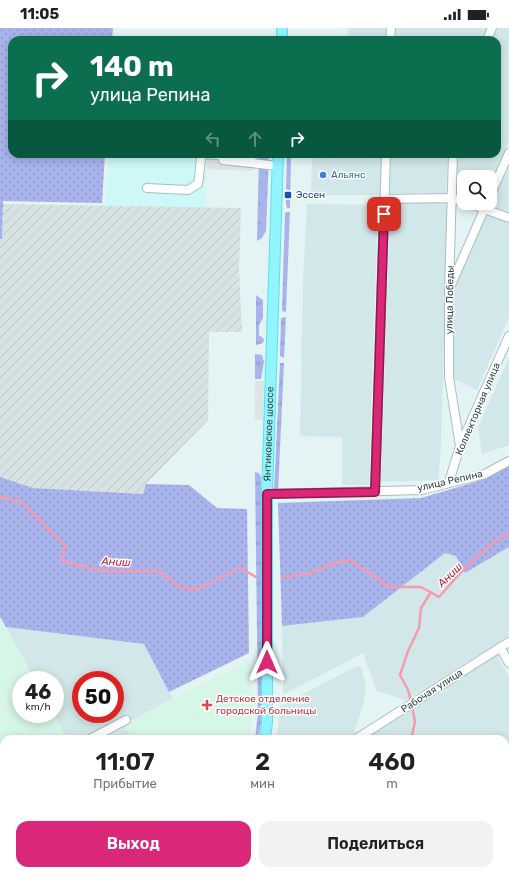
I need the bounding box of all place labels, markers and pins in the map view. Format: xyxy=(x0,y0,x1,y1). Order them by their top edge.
place label: Альянс xyxy=(331,169,366,181)
marker: Альянс xyxy=(318,170,328,180)
place label: Эссен xyxy=(296,189,325,201)
marker: Эссен xyxy=(283,190,293,200)
pin xyxy=(367,197,401,231)
place label: Детское отделение городской больницы xyxy=(216,693,316,717)
marker: Детское отделение городской больницы xyxy=(201,699,213,711)

